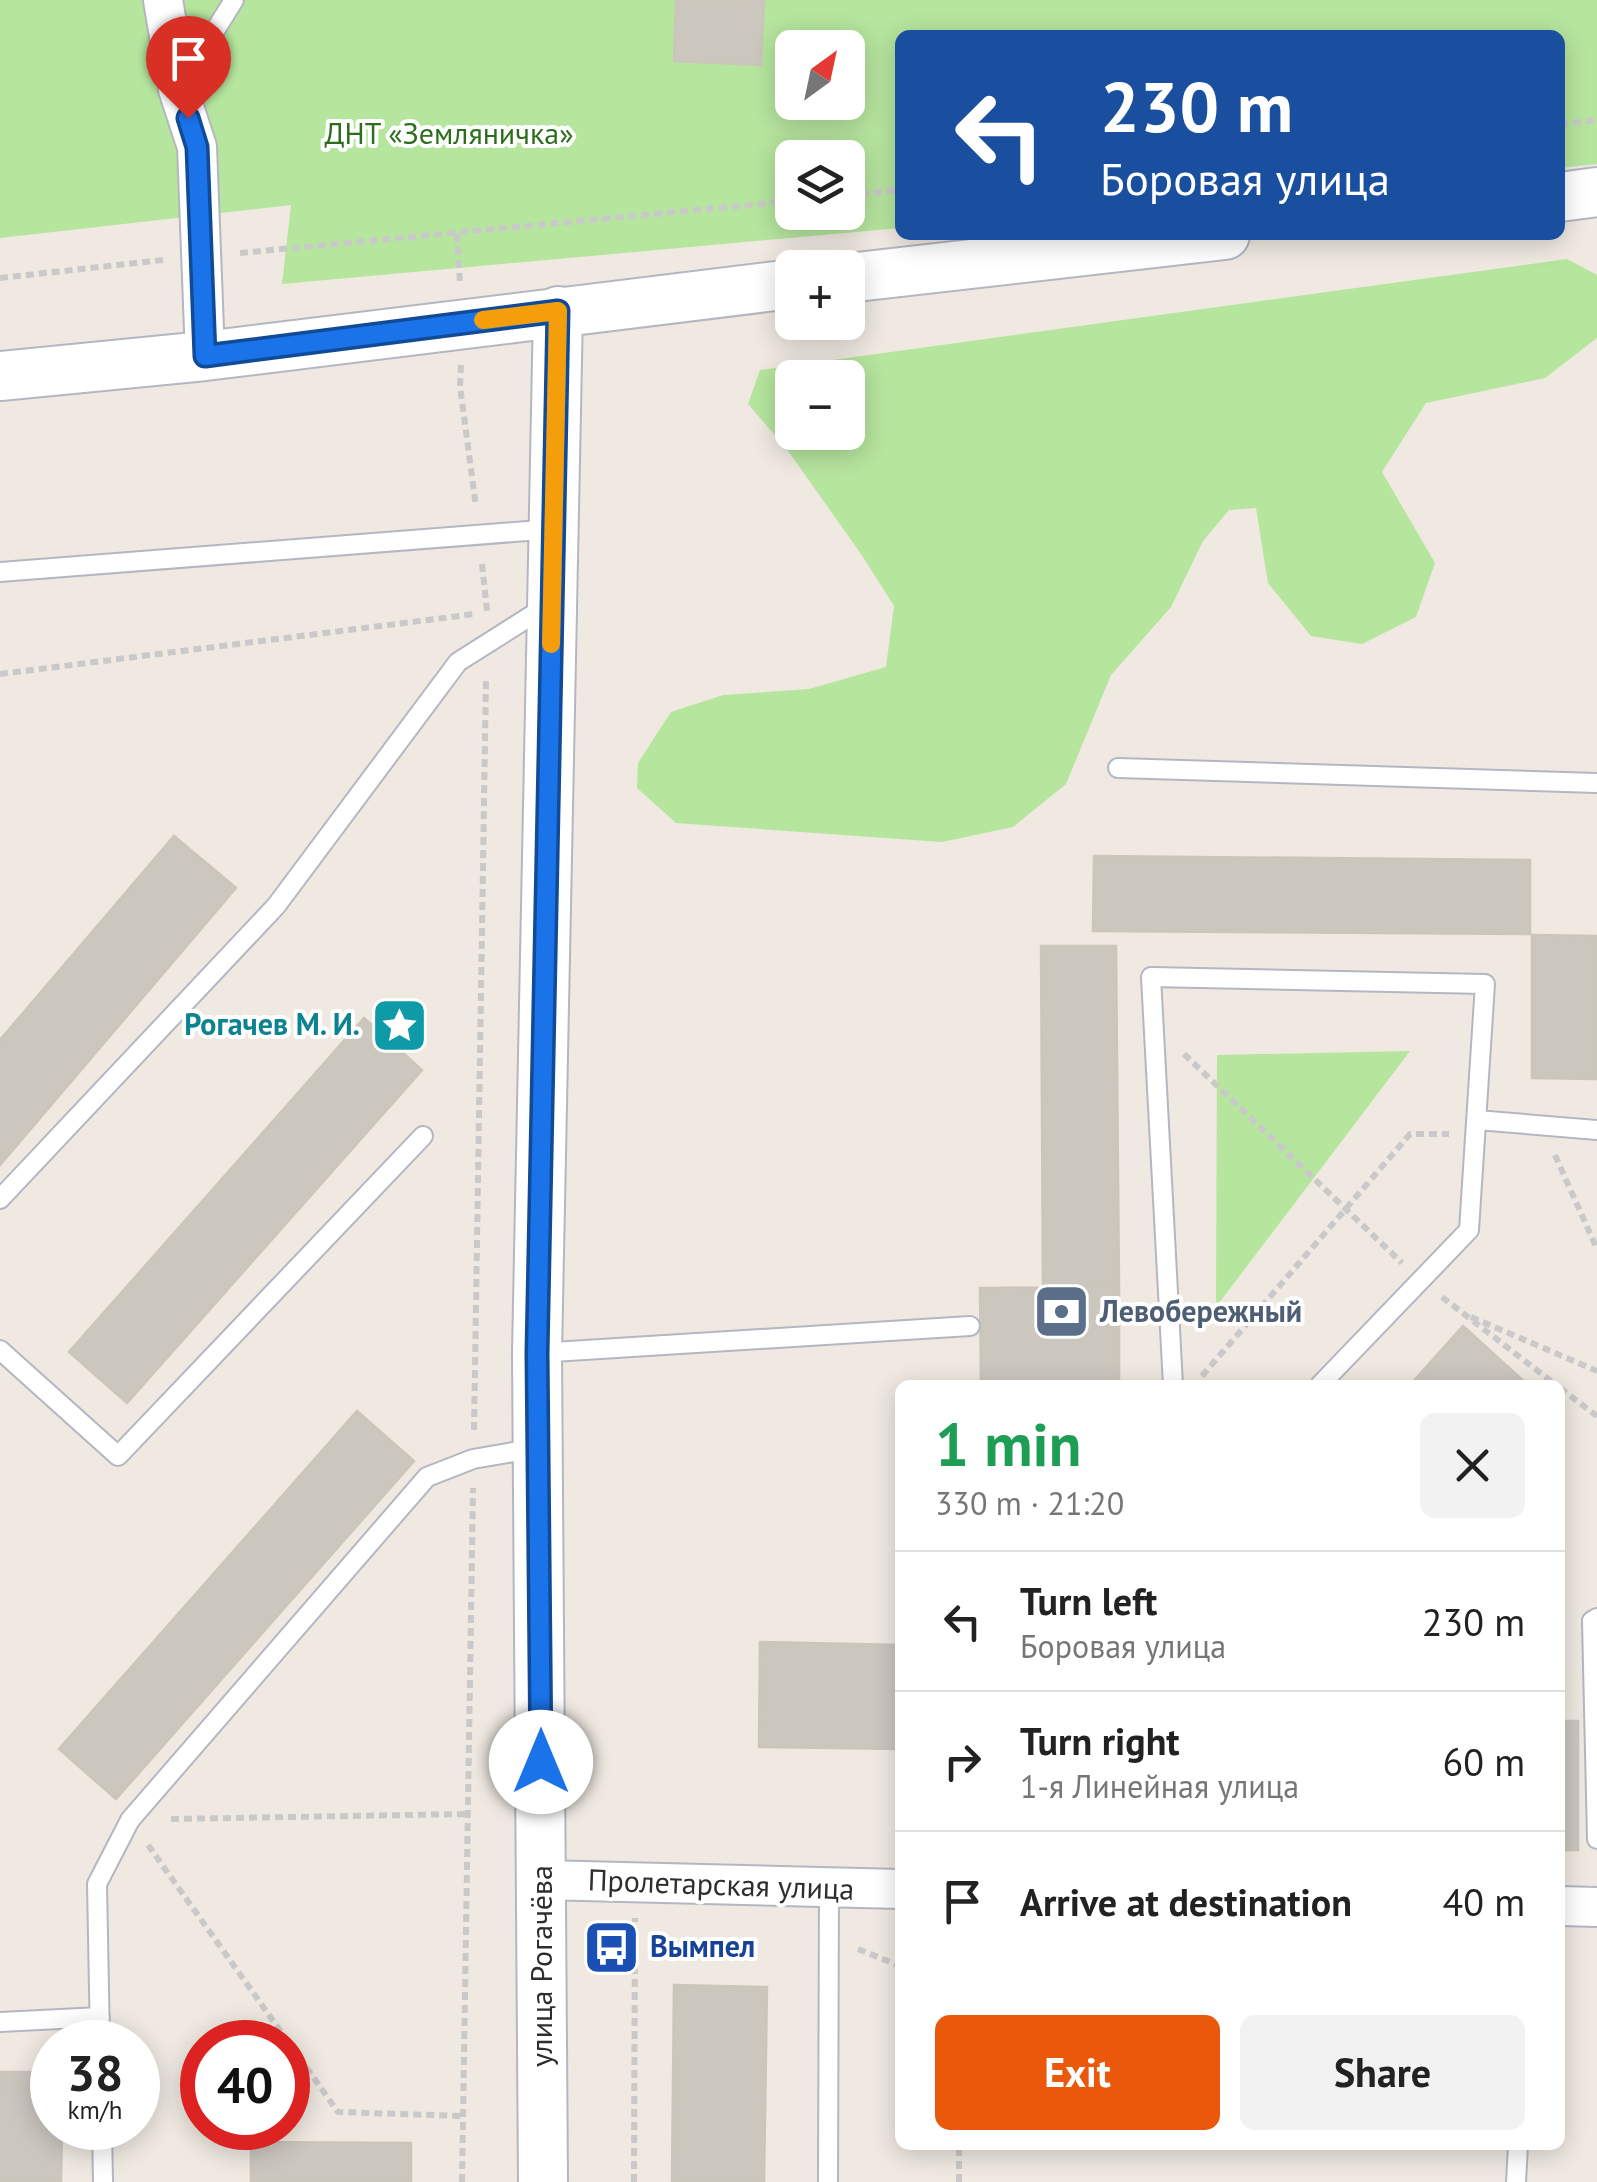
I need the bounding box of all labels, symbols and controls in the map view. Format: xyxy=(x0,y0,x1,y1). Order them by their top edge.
pin xyxy=(146,16,231,119)
north arrow xyxy=(775,30,865,120)
map controls xyxy=(775,30,865,450)
icon: arrive xyxy=(161,31,216,86)
text: 230 m xyxy=(1100,61,1293,151)
icon: left xyxy=(935,70,1065,200)
park label: ДНТ «Земляничка» xyxy=(324,113,574,152)
button: layers xyxy=(775,140,865,230)
text: Боровая улица xyxy=(1100,149,1390,207)
button: + xyxy=(775,250,865,340)
button: − xyxy=(775,360,865,450)
place icon: Рогачев М. И. xyxy=(369,995,429,1055)
place label: Рогачев М. И. xyxy=(184,1004,360,1043)
bank icon: Левобережный xyxy=(1031,1282,1091,1342)
place label: Левобережный xyxy=(1099,1291,1302,1330)
text: 1 min xyxy=(935,1405,1081,1483)
button: close xyxy=(1420,1413,1525,1518)
text: 330 m · 21:20 xyxy=(935,1482,1124,1524)
text: Turn left xyxy=(1020,1576,1157,1625)
icon: left xyxy=(935,1594,990,1649)
text: 230 m xyxy=(1422,1597,1525,1646)
text: Боровая улица xyxy=(1020,1625,1226,1667)
position arrow xyxy=(489,1710,593,1814)
text: Turn right xyxy=(1020,1716,1180,1765)
icon: right xyxy=(935,1734,990,1789)
text: 60 m xyxy=(1443,1737,1525,1786)
text: 1-я Линейная улица xyxy=(1020,1765,1299,1807)
street label: Пролетарская улица xyxy=(587,1859,855,1908)
street label: улица Рогачёва xyxy=(521,1865,560,2067)
icon: arrive xyxy=(935,1874,990,1929)
text: Arrive at destination xyxy=(1020,1877,1352,1926)
text: 40 m xyxy=(1443,1877,1525,1926)
bus stop icon: Вымпел xyxy=(581,1917,641,1977)
place label: Вымпел xyxy=(650,1926,755,1965)
button: Exit xyxy=(935,2015,1220,2130)
button: Share xyxy=(1240,2015,1525,2130)
speed limit sign: 40 xyxy=(180,2020,310,2150)
text: 38 xyxy=(67,2040,123,2105)
text: km/h xyxy=(68,2094,122,2126)

